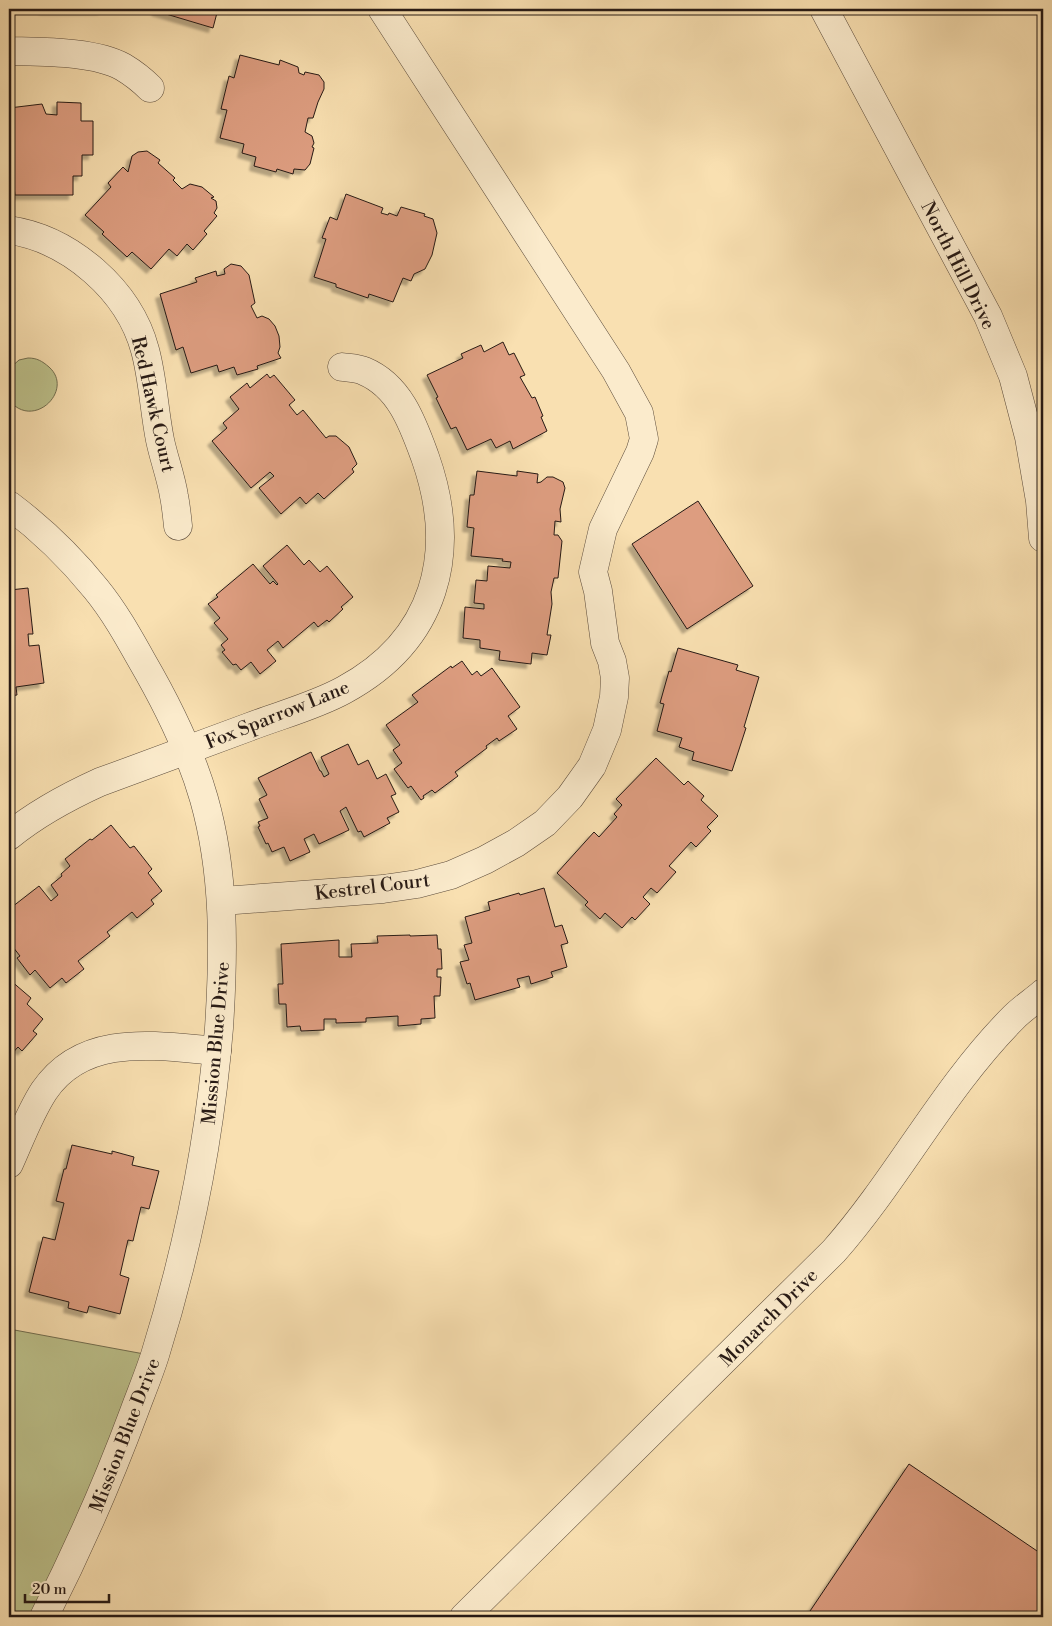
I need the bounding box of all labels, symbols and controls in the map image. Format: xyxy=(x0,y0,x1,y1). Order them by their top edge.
street label: North Hill Drive xyxy=(916,197,1001,334)
street label: Red Hawk Court xyxy=(126,334,180,475)
street label: Fox Sparrow Lane xyxy=(202,675,353,755)
street label: Kestrel Court xyxy=(313,868,431,906)
street label: Mission Blue Drive xyxy=(197,961,235,1126)
street label: Monarch Drive xyxy=(714,1263,823,1372)
street label: Mission Blue Drive xyxy=(84,1355,165,1516)
scale bar xyxy=(25,1571,109,1603)
text: 20 m xyxy=(32,1580,67,1599)

